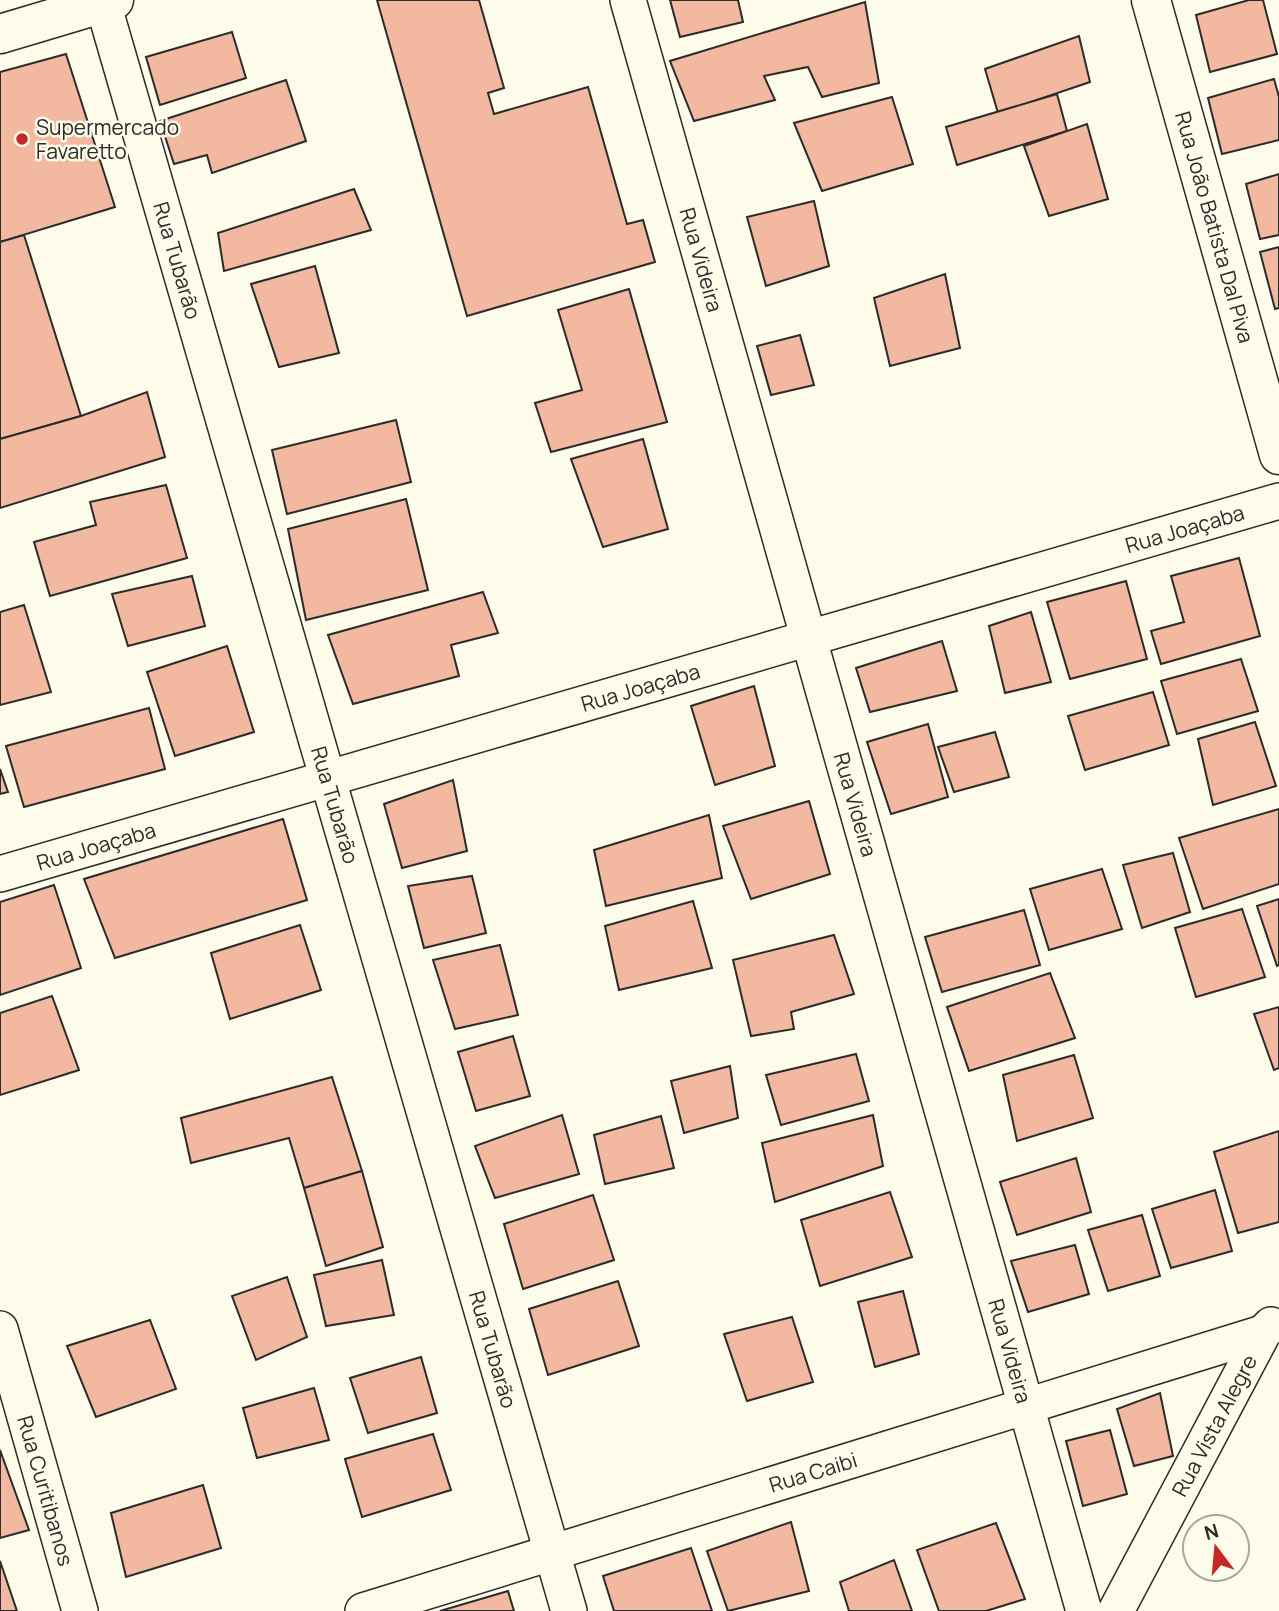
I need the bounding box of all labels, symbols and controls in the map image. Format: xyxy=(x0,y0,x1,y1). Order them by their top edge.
street label: Rua João Batista Dal Piva xyxy=(1169,108,1261,346)
place label: Supermercado Favaretto xyxy=(36,113,179,165)
marker: Supermercado Favaretto xyxy=(14,131,30,147)
street label: Rua Tubarão xyxy=(147,198,208,322)
street label: Rua Videira xyxy=(673,204,730,315)
street label: Rua Joaçaba xyxy=(1122,498,1248,559)
street label: Rua Joaçaba xyxy=(577,657,703,718)
street label: Rua Tubarão xyxy=(305,743,366,867)
street label: Rua Videira xyxy=(828,749,884,860)
street label: Rua Joaçaba xyxy=(33,815,159,877)
street label: Rua Tubarão xyxy=(463,1287,523,1411)
street label: Rua Videira xyxy=(982,1296,1038,1406)
street label: Rua Vista Alegre xyxy=(1165,1350,1263,1501)
street label: Rua Curitibanos xyxy=(11,1412,80,1569)
street label: Rua Caibi xyxy=(766,1445,860,1499)
north arrow xyxy=(1181,1513,1251,1583)
text: N xyxy=(1201,1517,1221,1546)

